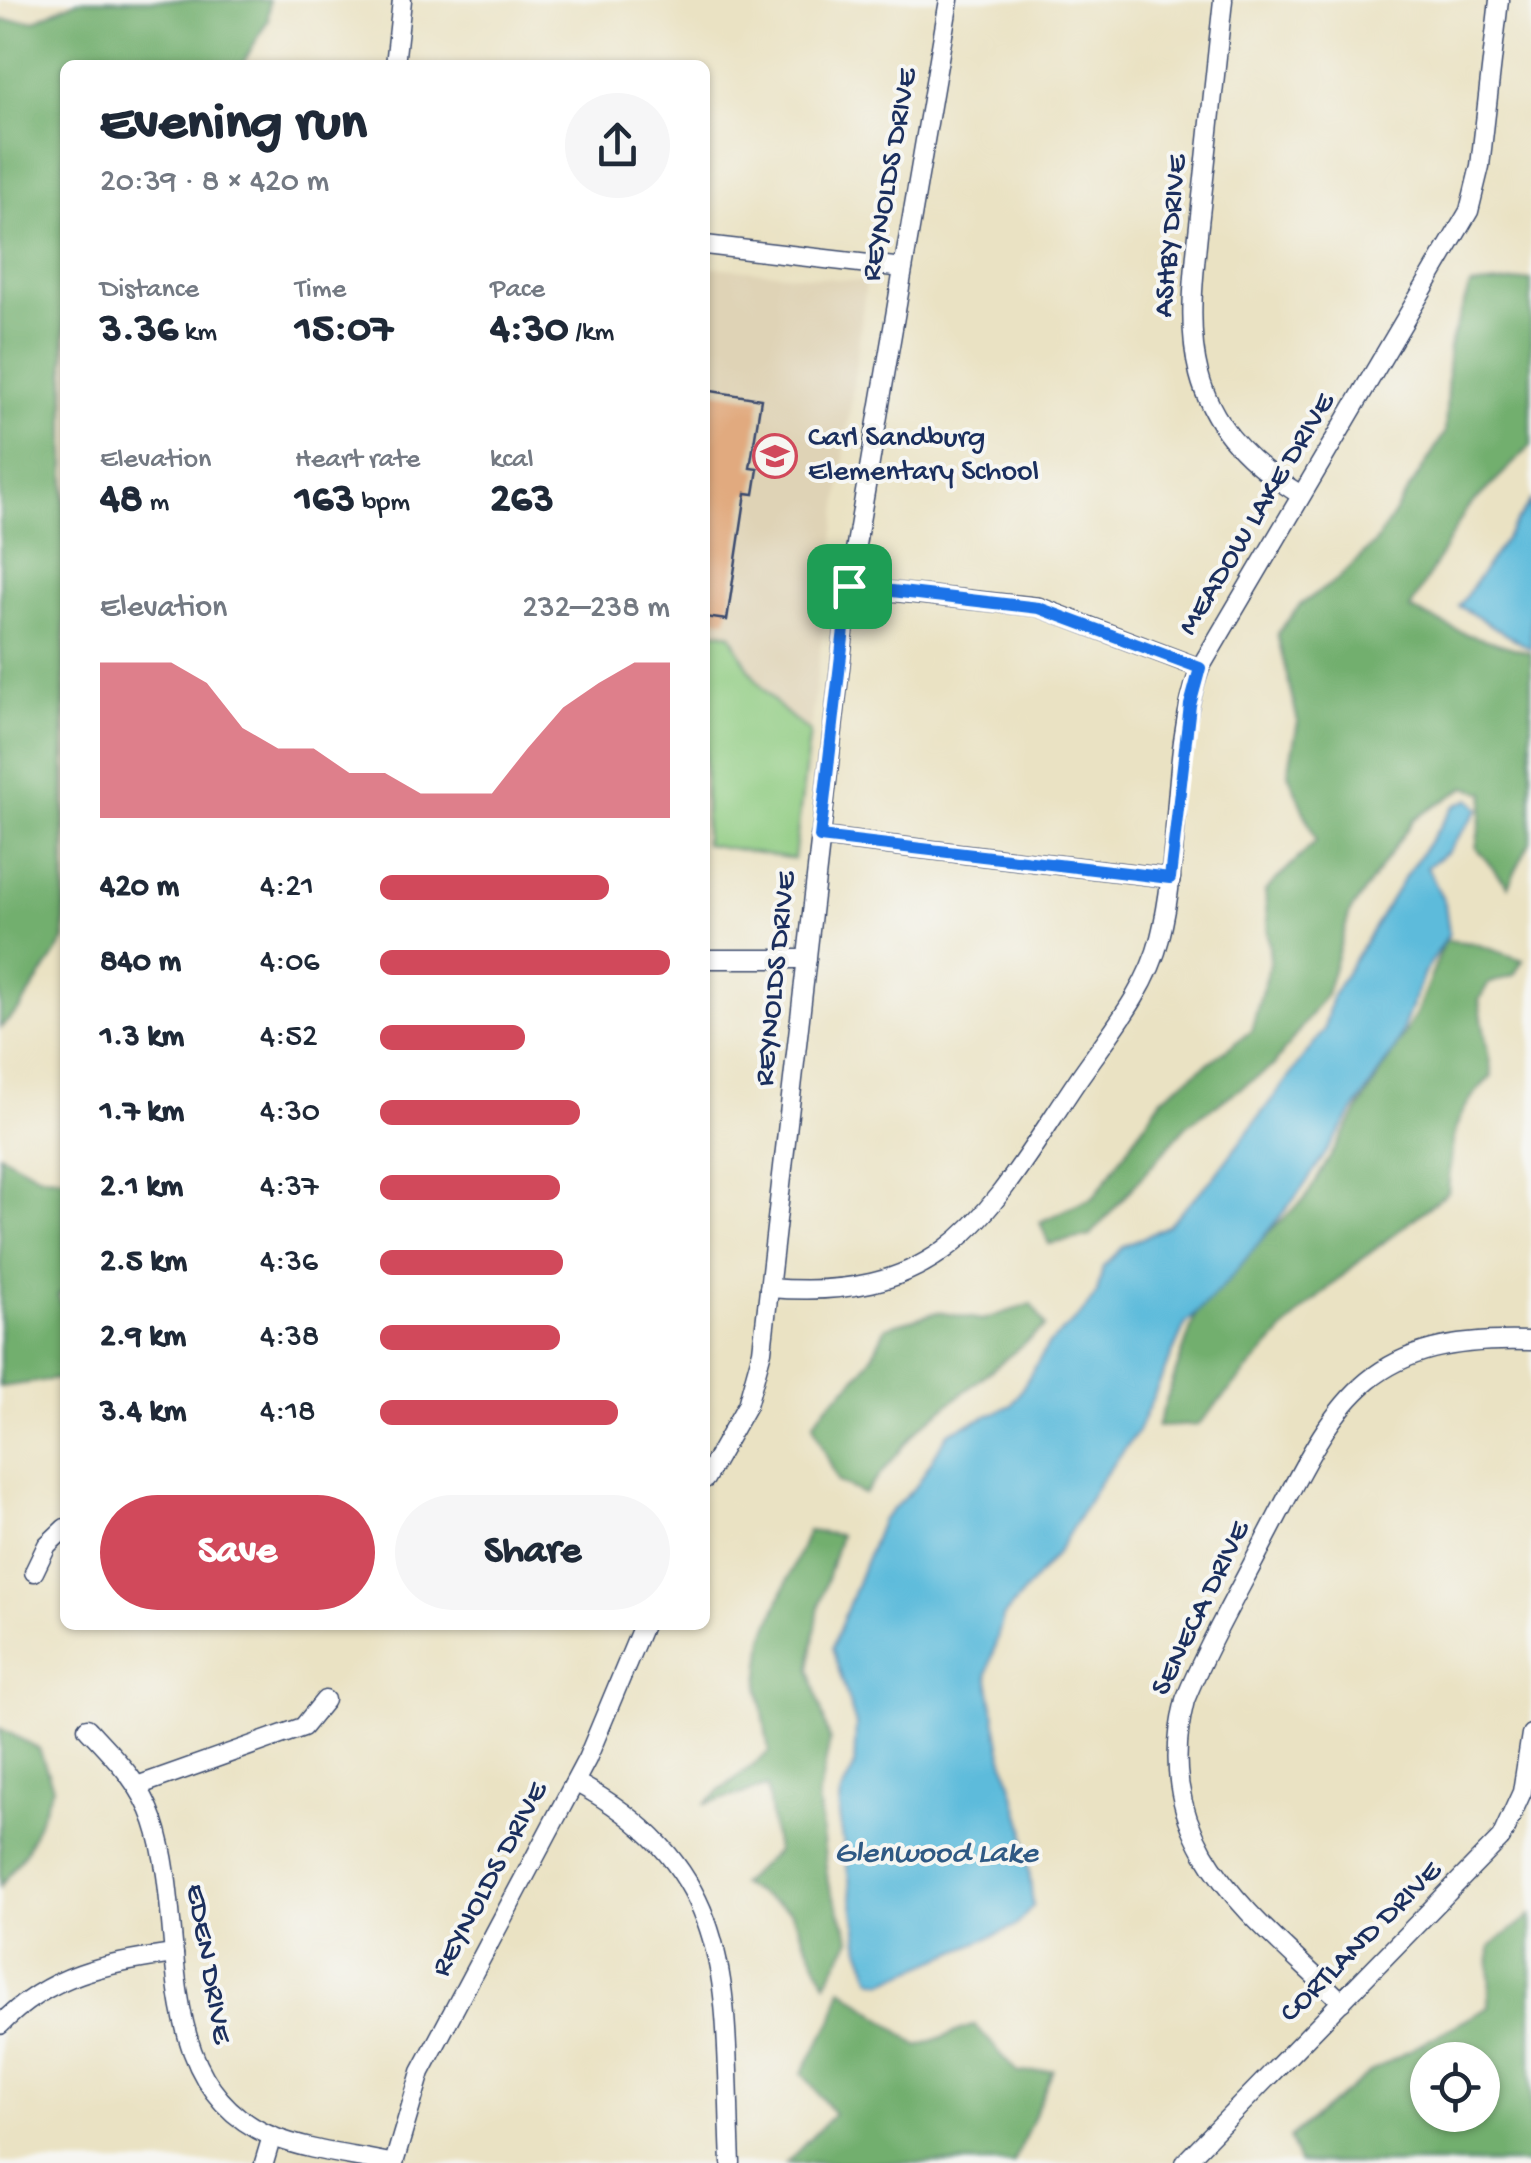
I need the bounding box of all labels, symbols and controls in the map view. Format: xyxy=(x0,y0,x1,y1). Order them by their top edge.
street label: REYNOLDS DRIVE xyxy=(855,65,927,284)
button: share xyxy=(565,93,670,198)
text: Evening run xyxy=(100,94,367,158)
street label: ASHBY DRIVE xyxy=(1147,152,1197,319)
text: 20:39 · 8 × 420 m xyxy=(100,164,329,202)
text: Distance xyxy=(100,274,199,307)
text: Time xyxy=(295,274,346,307)
text: Pace xyxy=(490,274,545,307)
text: 3.36 xyxy=(100,307,178,356)
text: 15:07 xyxy=(295,307,393,356)
text: 4:30 xyxy=(490,307,569,356)
text: km xyxy=(178,317,217,350)
text: /km xyxy=(569,317,614,350)
street label: MEADOW LAKE DRIVE xyxy=(1172,386,1345,642)
place label: Carl Sandburg Elementary School xyxy=(808,422,1039,491)
school or university icon: Carl Sandburg Elementary School xyxy=(752,433,798,479)
text: Elevation xyxy=(100,444,211,477)
text: Heart rate xyxy=(295,444,420,477)
text: kcal xyxy=(490,444,534,477)
text: 48 xyxy=(100,477,143,526)
text: 163 xyxy=(295,477,355,526)
text: 263 xyxy=(490,477,554,526)
text: m xyxy=(143,487,169,520)
text: bpm xyxy=(355,487,410,520)
pin xyxy=(807,544,892,629)
icon: arrive xyxy=(822,559,877,614)
text: Elevation xyxy=(100,590,227,628)
text: 232–238 m xyxy=(522,590,670,628)
text: 420 m xyxy=(100,869,179,907)
text: 4:21 xyxy=(260,869,314,907)
street label: REYNOLDS DRIVE xyxy=(748,869,806,1088)
text: 840 m xyxy=(100,944,181,982)
text: 4:06 xyxy=(260,944,320,982)
text: 1.3 km xyxy=(100,1019,184,1057)
text: 4:52 xyxy=(260,1019,318,1057)
text: 1.7 km xyxy=(100,1094,184,1132)
text: 4:30 xyxy=(260,1094,320,1132)
text: 2.1 km xyxy=(100,1169,183,1207)
text: 4:37 xyxy=(260,1169,318,1207)
text: 2.5 km xyxy=(100,1244,187,1282)
text: 4:36 xyxy=(260,1244,318,1282)
text: 2.9 km xyxy=(100,1319,186,1357)
text: 4:38 xyxy=(260,1319,319,1357)
text: 3.4 km xyxy=(100,1394,186,1432)
text: 4:18 xyxy=(260,1394,316,1432)
button: Save xyxy=(100,1495,375,1610)
button: Share xyxy=(395,1495,670,1610)
street label: SENECA DRIVE xyxy=(1145,1515,1260,1702)
street label: REYNOLDS DRIVE xyxy=(425,1776,558,1983)
water label: Glenwood Lake xyxy=(834,1836,1039,1874)
street label: CORTLAND DRIVE xyxy=(1274,1854,1451,2031)
street label: EDEN DRIVE xyxy=(176,1881,238,2048)
map controls xyxy=(1410,2042,1500,2132)
button: locate xyxy=(1410,2042,1500,2132)

